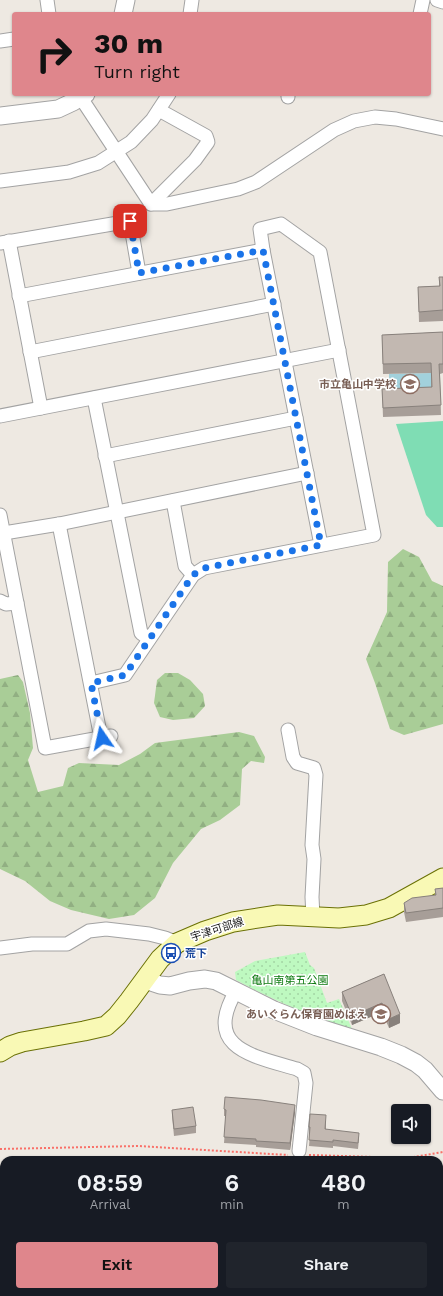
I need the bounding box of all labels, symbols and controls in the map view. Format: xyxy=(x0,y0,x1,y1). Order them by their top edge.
text: 30 m xyxy=(94,27,163,60)
icon: right xyxy=(28,28,80,80)
text: Turn right xyxy=(94,61,180,82)
pin xyxy=(113,204,147,238)
icon: arrive xyxy=(119,210,141,232)
school or university icon: 市立亀山中学校 xyxy=(399,373,421,395)
place label: 市立亀山中学校 xyxy=(319,378,396,391)
position arrow xyxy=(81,717,123,759)
street label: 宇津可部線 xyxy=(189,915,245,944)
bus stop icon: 荒下 xyxy=(160,942,182,964)
place label: 荒下 xyxy=(185,947,207,960)
park label: 亀山南第五公園 xyxy=(252,974,329,987)
school or university icon: あいぐらん保育園めばえ xyxy=(370,1003,392,1025)
place label: あいぐらん保育園めばえ xyxy=(246,1008,367,1021)
map controls xyxy=(391,1104,431,1144)
button: sound xyxy=(391,1104,431,1144)
text: 08:59 xyxy=(77,1169,143,1197)
text: 6 xyxy=(225,1169,239,1197)
text: 480 xyxy=(321,1169,366,1197)
text: Arrival xyxy=(90,1197,130,1212)
text: min xyxy=(220,1197,244,1212)
text: m xyxy=(337,1197,350,1212)
button: Exit xyxy=(16,1242,218,1288)
button: Share xyxy=(226,1242,427,1288)

